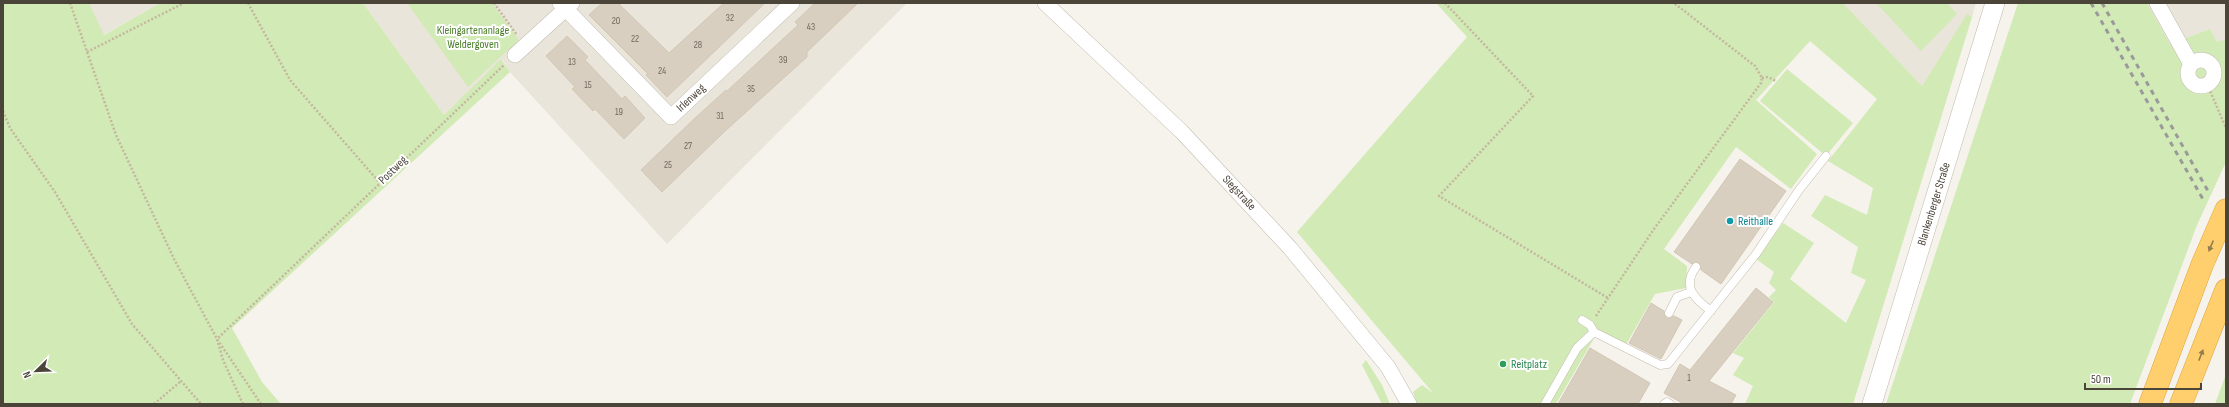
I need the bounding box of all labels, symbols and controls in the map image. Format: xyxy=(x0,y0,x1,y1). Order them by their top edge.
house number: 32 xyxy=(726,12,734,24)
house number: 20 xyxy=(612,15,620,27)
house number: 43 xyxy=(807,21,815,33)
park label: Kleingartenanlage Weldergoven xyxy=(437,23,509,52)
house number: 22 xyxy=(631,33,639,45)
house number: 28 xyxy=(694,39,702,51)
house number: 39 xyxy=(779,54,787,66)
house number: 13 xyxy=(568,56,576,68)
house number: 24 xyxy=(658,65,666,77)
house number: 15 xyxy=(584,79,592,91)
street label: Irlenweg xyxy=(673,81,709,115)
house number: 35 xyxy=(747,83,755,95)
house number: 19 xyxy=(615,106,623,118)
house number: 31 xyxy=(716,110,724,122)
house number: 27 xyxy=(684,140,692,152)
street label: Postweg xyxy=(375,153,411,187)
house number: 25 xyxy=(664,159,672,171)
street label: Blankenberger Straße xyxy=(1914,160,1954,247)
street label: Siegstraße xyxy=(1219,172,1259,214)
place label: Reithalle xyxy=(1738,214,1773,229)
marker: Reithalle xyxy=(1725,216,1735,226)
one-way arrow xyxy=(2207,240,2213,252)
one-way arrow xyxy=(2198,348,2204,360)
north arrow xyxy=(16,351,56,391)
place label: Reitplatz xyxy=(1511,357,1548,372)
marker: Reitplatz xyxy=(1498,359,1508,369)
scale bar xyxy=(2085,365,2201,391)
text: N xyxy=(20,369,34,380)
house number: 1 xyxy=(1687,372,1691,384)
text: 50 m xyxy=(2091,372,2111,387)

